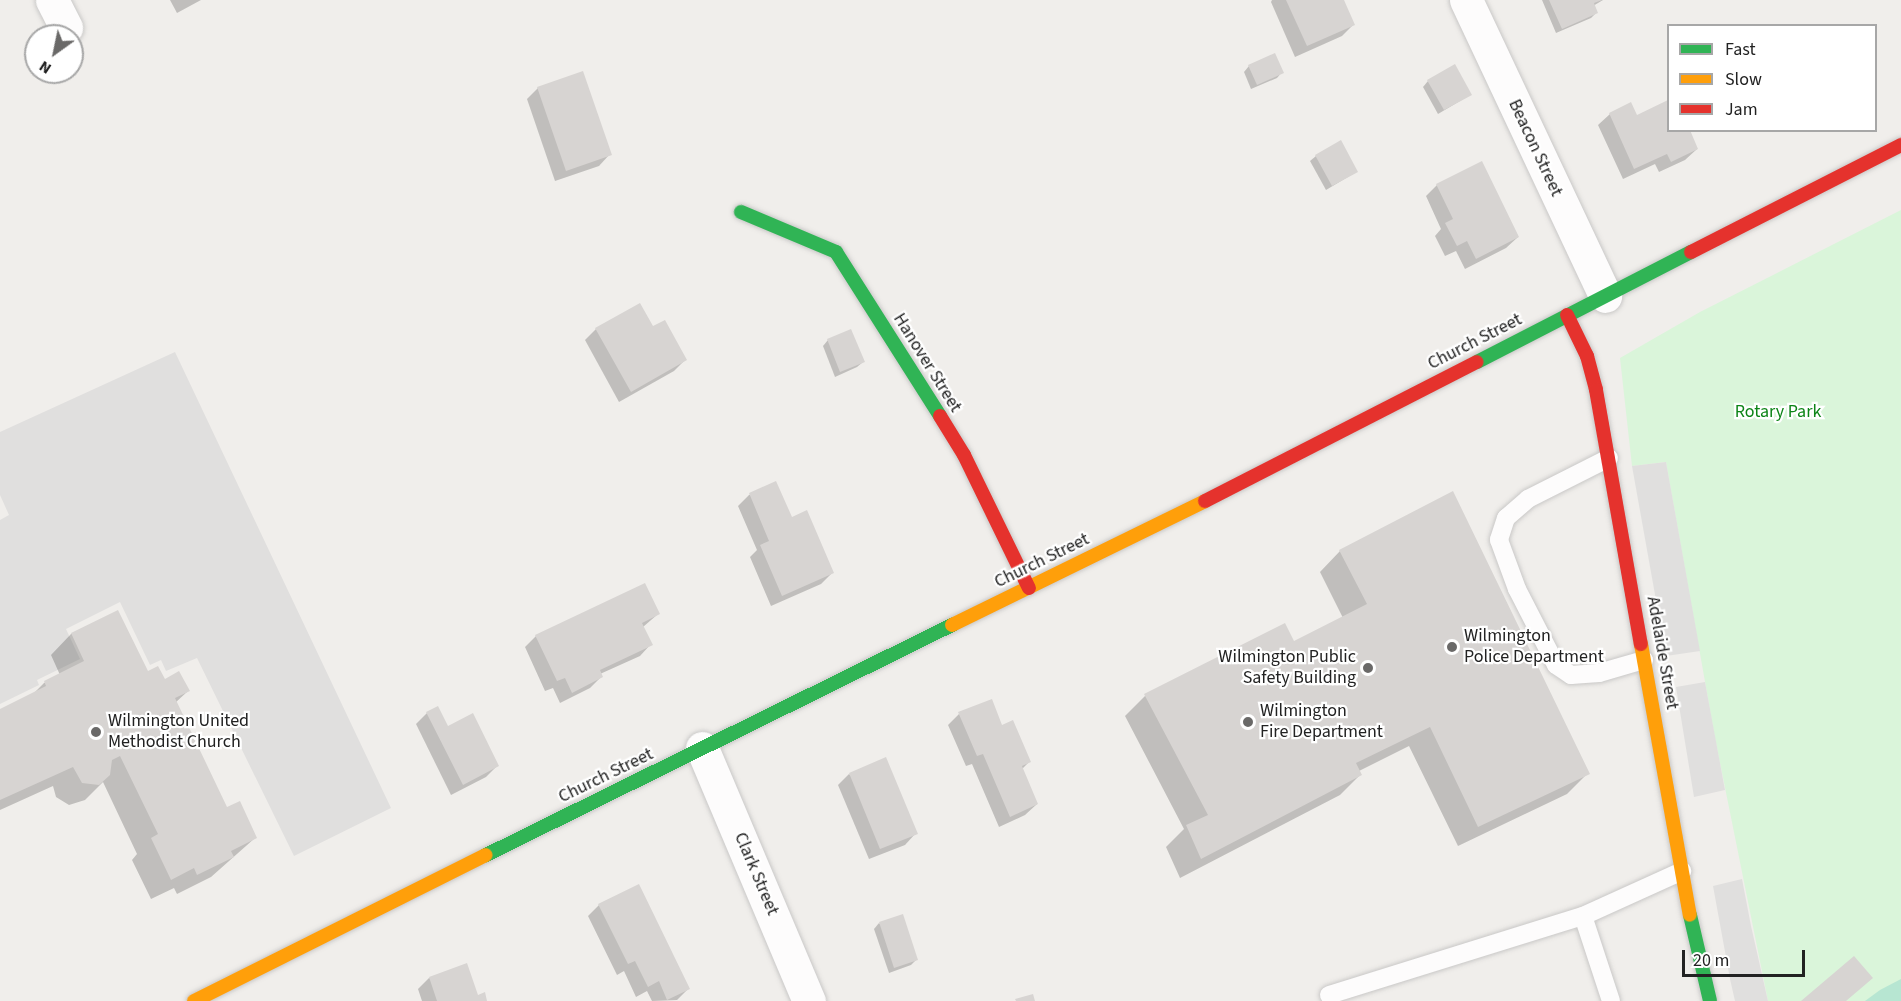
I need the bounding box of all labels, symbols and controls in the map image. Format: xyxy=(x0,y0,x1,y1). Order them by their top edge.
north arrow xyxy=(24,24,84,84)
legend xyxy=(1667,24,1877,132)
text: Fast xyxy=(1725,37,1756,62)
text: N xyxy=(35,55,56,80)
text: Slow xyxy=(1725,67,1762,92)
street label: Beacon Street xyxy=(1503,96,1567,200)
text: Jam xyxy=(1725,97,1758,122)
street label: Church Street xyxy=(1424,309,1526,375)
street label: Hanover Street xyxy=(888,310,966,416)
park label: Rotary Park xyxy=(1735,401,1821,423)
street label: Church Street xyxy=(991,529,1093,593)
street label: Adelaide Street xyxy=(1641,595,1683,711)
place label: Wilmington Police Department xyxy=(1464,626,1604,668)
marker: Wilmington Police Department xyxy=(1445,640,1459,654)
place label: Wilmington Public Safety Building xyxy=(1218,647,1356,690)
marker: Wilmington Public Safety Building xyxy=(1361,661,1375,675)
place label: Wilmington Fire Department xyxy=(1260,701,1383,744)
place label: Wilmington United Methodist Church xyxy=(108,711,249,754)
marker: Wilmington Fire Department xyxy=(1241,715,1255,729)
marker: Wilmington United Methodist Church xyxy=(89,725,103,739)
street label: Church Street xyxy=(555,744,657,808)
street label: Clark Street xyxy=(729,829,783,919)
scale bar xyxy=(1685,938,1808,976)
text: 20 m xyxy=(1693,948,1729,973)

